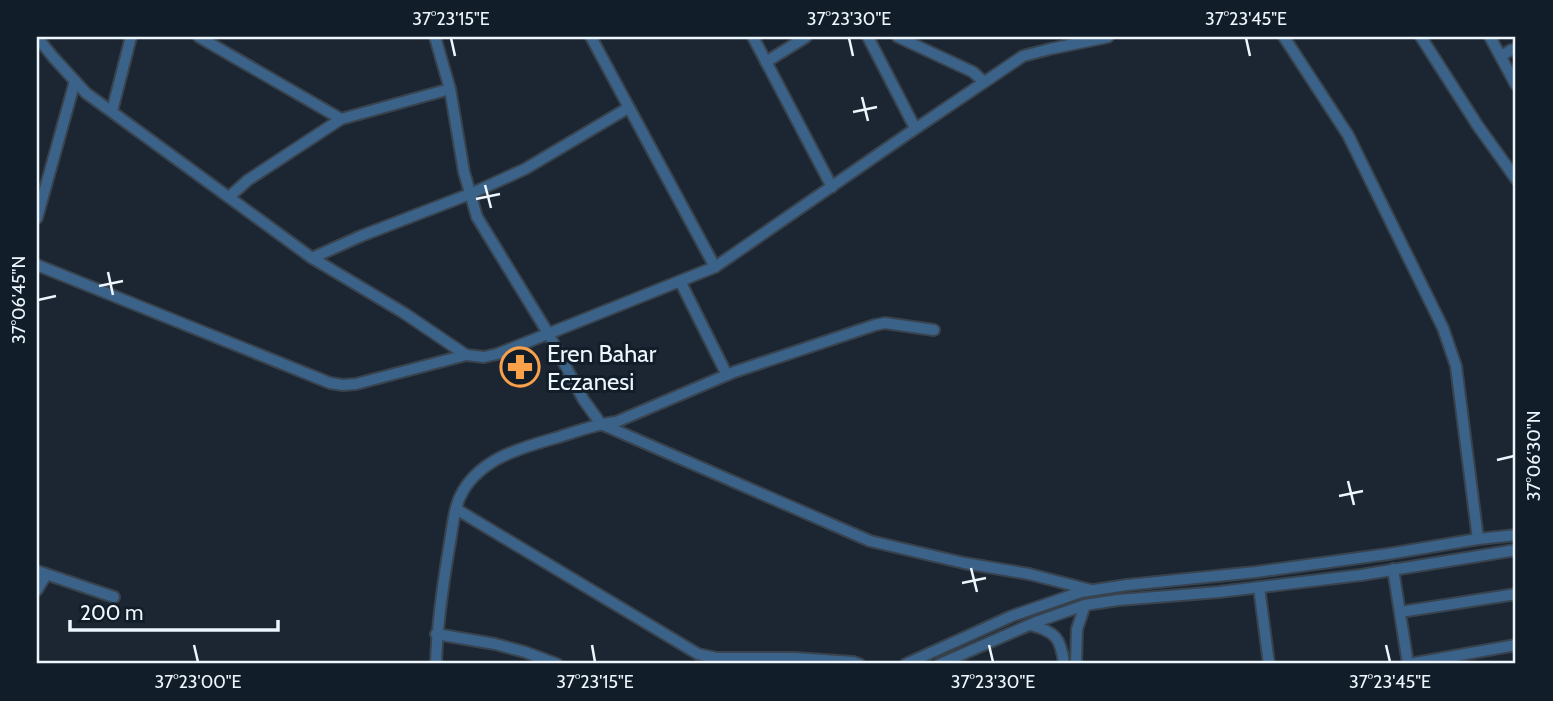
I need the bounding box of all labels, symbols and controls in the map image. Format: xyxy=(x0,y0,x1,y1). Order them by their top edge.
text: 37°23'15"E xyxy=(412,8,490,30)
text: 37°23'30"E xyxy=(807,8,891,30)
text: 37°23'45"E xyxy=(1205,8,1287,30)
text: 37°06'45"N xyxy=(8,256,30,344)
place label: Eren Bahar Eczanesi xyxy=(547,339,657,396)
pharmacy icon: Eren Bahar Eczanesi xyxy=(499,346,541,388)
text: 37°06'30"N xyxy=(1523,411,1545,501)
scale bar xyxy=(70,589,278,633)
text: 200 m xyxy=(80,600,143,625)
text: 37°23'00"E xyxy=(154,671,242,693)
text: 37°23'15"E xyxy=(556,671,634,693)
text: 37°23'30"E xyxy=(951,671,1035,693)
text: 37°23'45"E xyxy=(1349,671,1431,693)

